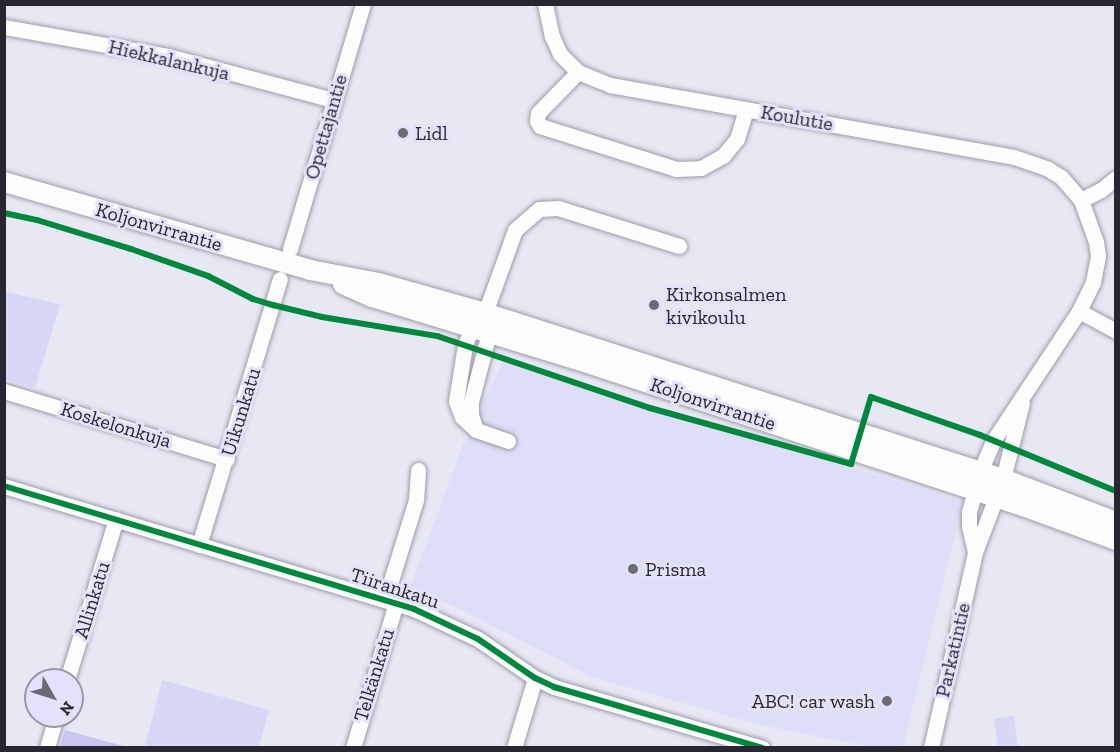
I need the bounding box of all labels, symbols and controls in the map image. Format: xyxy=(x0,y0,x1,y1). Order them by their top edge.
street label: Hiekkalankuja xyxy=(106,34,232,86)
street label: Opettajantie xyxy=(300,72,352,182)
street label: Koulutie xyxy=(759,100,835,136)
place label: Lidl xyxy=(415,121,448,145)
marker: Lidl xyxy=(396,126,410,140)
street label: Koljonvirrantie xyxy=(93,197,225,257)
place label: Kirkonsalmen kivikoulu xyxy=(666,282,786,329)
marker: Kirkonsalmen kivikoulu xyxy=(647,298,661,312)
street label: Uikunkatu xyxy=(216,365,266,459)
street label: Koljonvirrantie xyxy=(647,372,779,436)
street label: Koskelonkuja xyxy=(58,397,174,453)
place label: Prisma xyxy=(645,557,706,581)
street label: Allinkatu xyxy=(69,559,115,641)
street label: Tiirankatu xyxy=(348,562,442,614)
marker: Prisma xyxy=(626,562,640,576)
street label: Parkatintie xyxy=(930,600,976,700)
street label: Telkänkatu xyxy=(348,626,400,724)
north arrow xyxy=(24,668,84,728)
place label: ABC! car wash xyxy=(751,689,875,713)
marker: ABC! car wash xyxy=(880,694,894,708)
text: N xyxy=(56,698,78,719)

